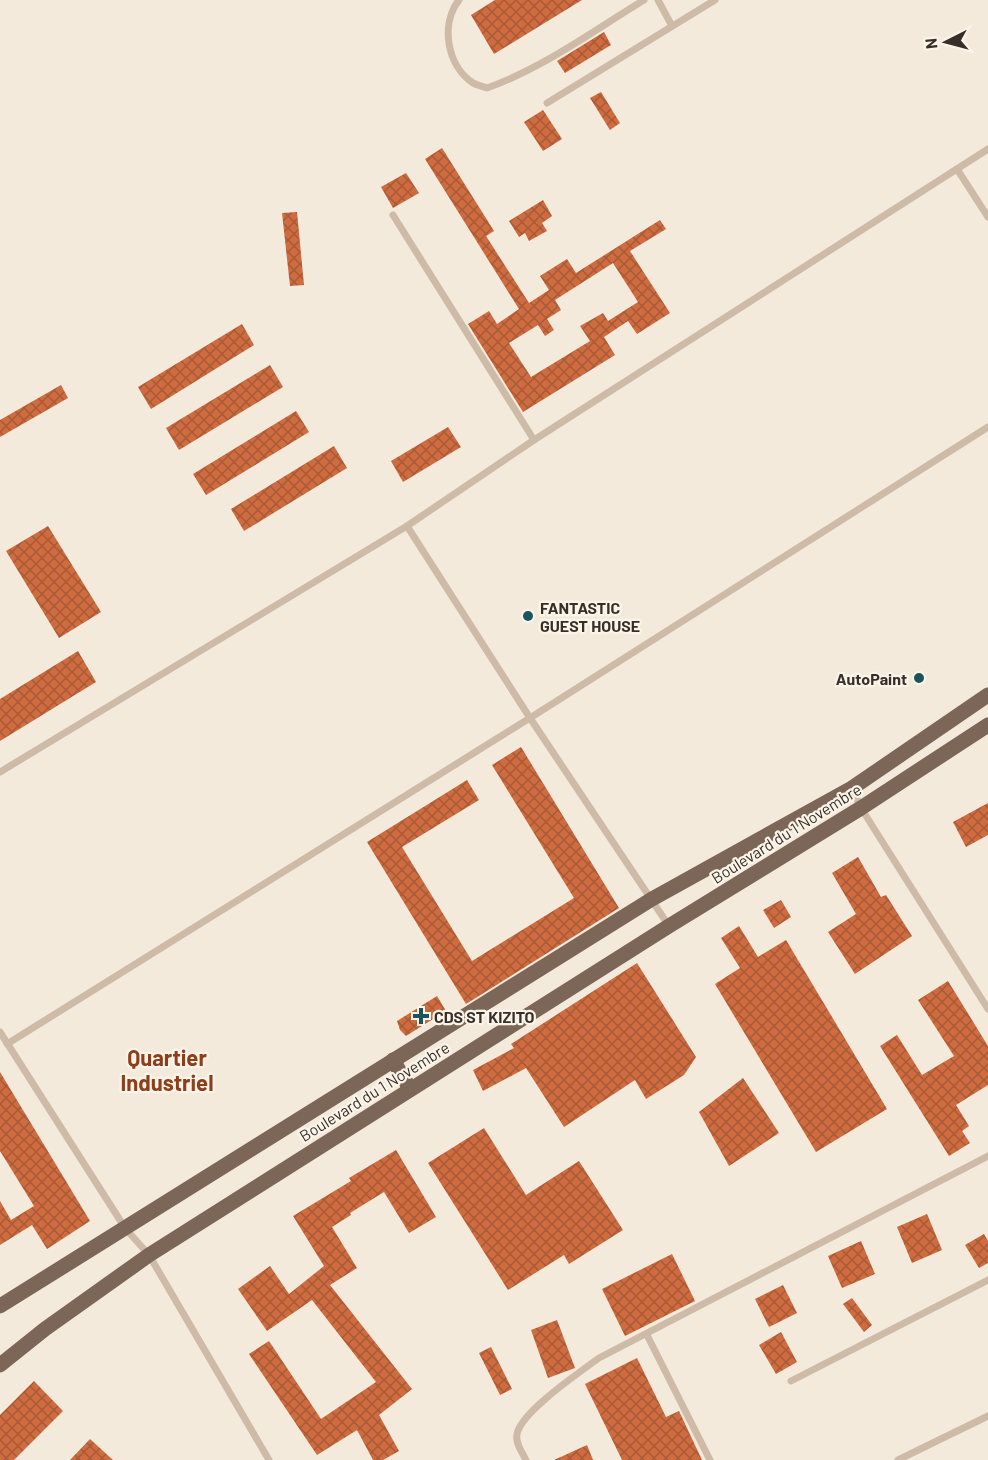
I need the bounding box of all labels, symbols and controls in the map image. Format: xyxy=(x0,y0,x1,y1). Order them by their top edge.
north arrow xyxy=(916,12,976,72)
text: N xyxy=(921,37,941,50)
place label: FANTASTIC GUEST HOUSE xyxy=(540,598,640,635)
marker: FANTASTIC GUEST HOUSE xyxy=(521,609,535,623)
place label: AutoPaint xyxy=(836,669,907,688)
marker: AutoPaint xyxy=(912,671,926,685)
street label: Boulevard du 1 Novembre xyxy=(708,779,864,887)
marker: CDS ST KIZITO xyxy=(412,1007,430,1025)
place label: CDS ST KIZITO xyxy=(434,1007,535,1026)
street label: Boulevard du 1 Novembre xyxy=(296,1037,452,1145)
district label: Quartier Industriel xyxy=(121,1044,214,1095)

